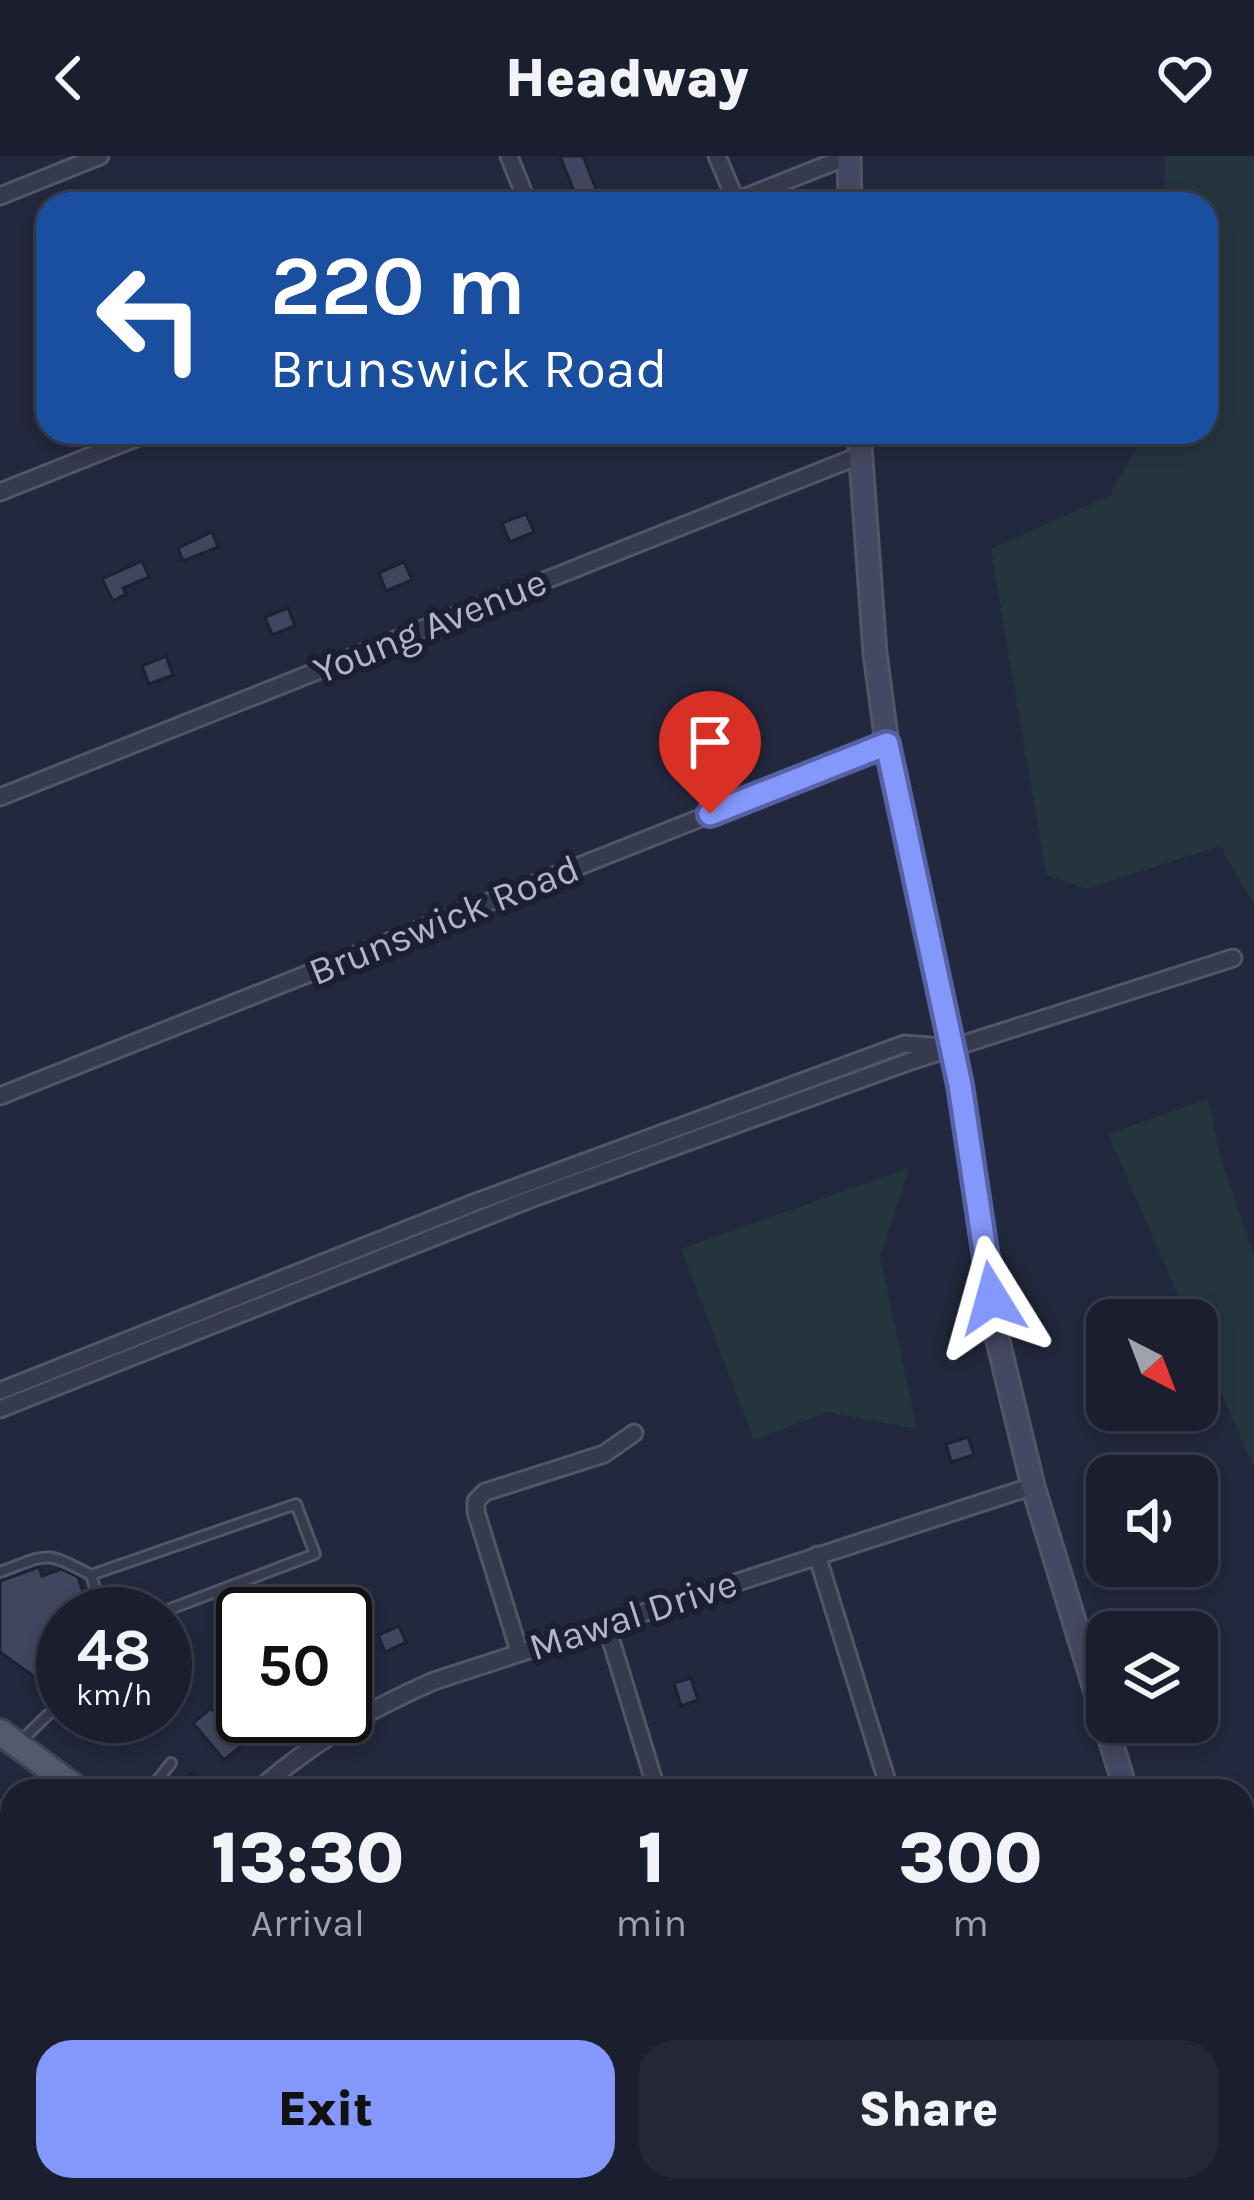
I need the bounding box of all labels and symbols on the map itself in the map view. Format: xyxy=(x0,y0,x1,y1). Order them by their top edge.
street label: Young Avenue xyxy=(307,558,553,694)
pin xyxy=(659,691,761,814)
street label: Brunswick Road xyxy=(302,845,586,995)
position arrow xyxy=(929,1235,1055,1361)
north arrow xyxy=(1086,1299,1218,1431)
street label: Mawal Drive xyxy=(523,1560,743,1670)
speed limit sign: 50 xyxy=(216,1587,372,1743)

